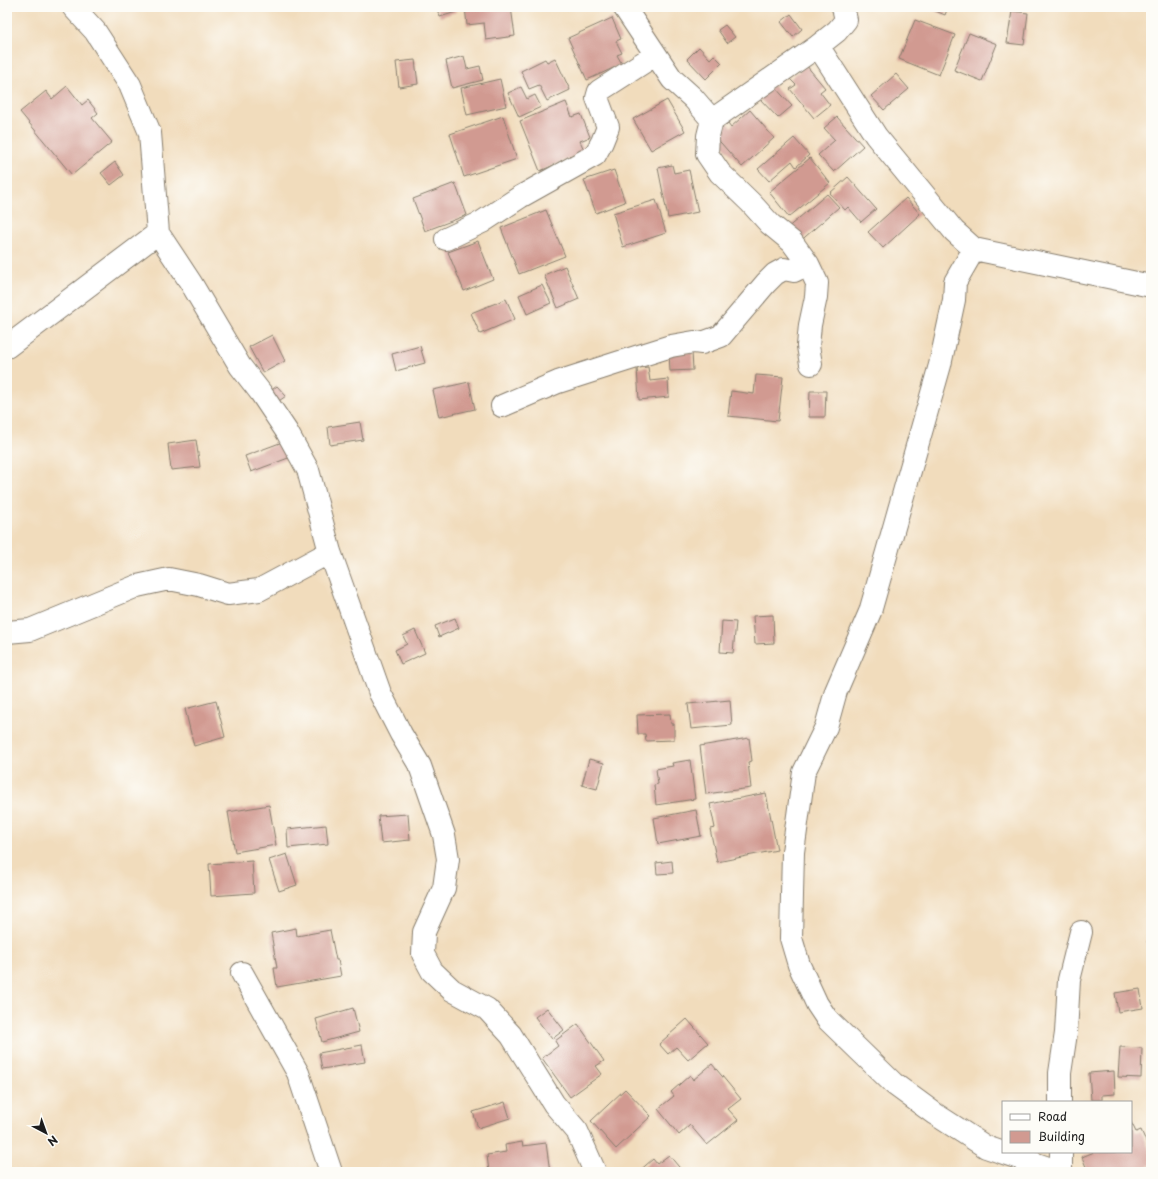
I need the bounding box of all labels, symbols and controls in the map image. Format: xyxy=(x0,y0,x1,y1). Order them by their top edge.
legend xyxy=(1002,1101,1132,1153)
text: Road xyxy=(1038,1107,1067,1125)
north arrow xyxy=(26,1113,66,1153)
text: Building xyxy=(1038,1127,1085,1145)
text: N xyxy=(44,1132,62,1150)

